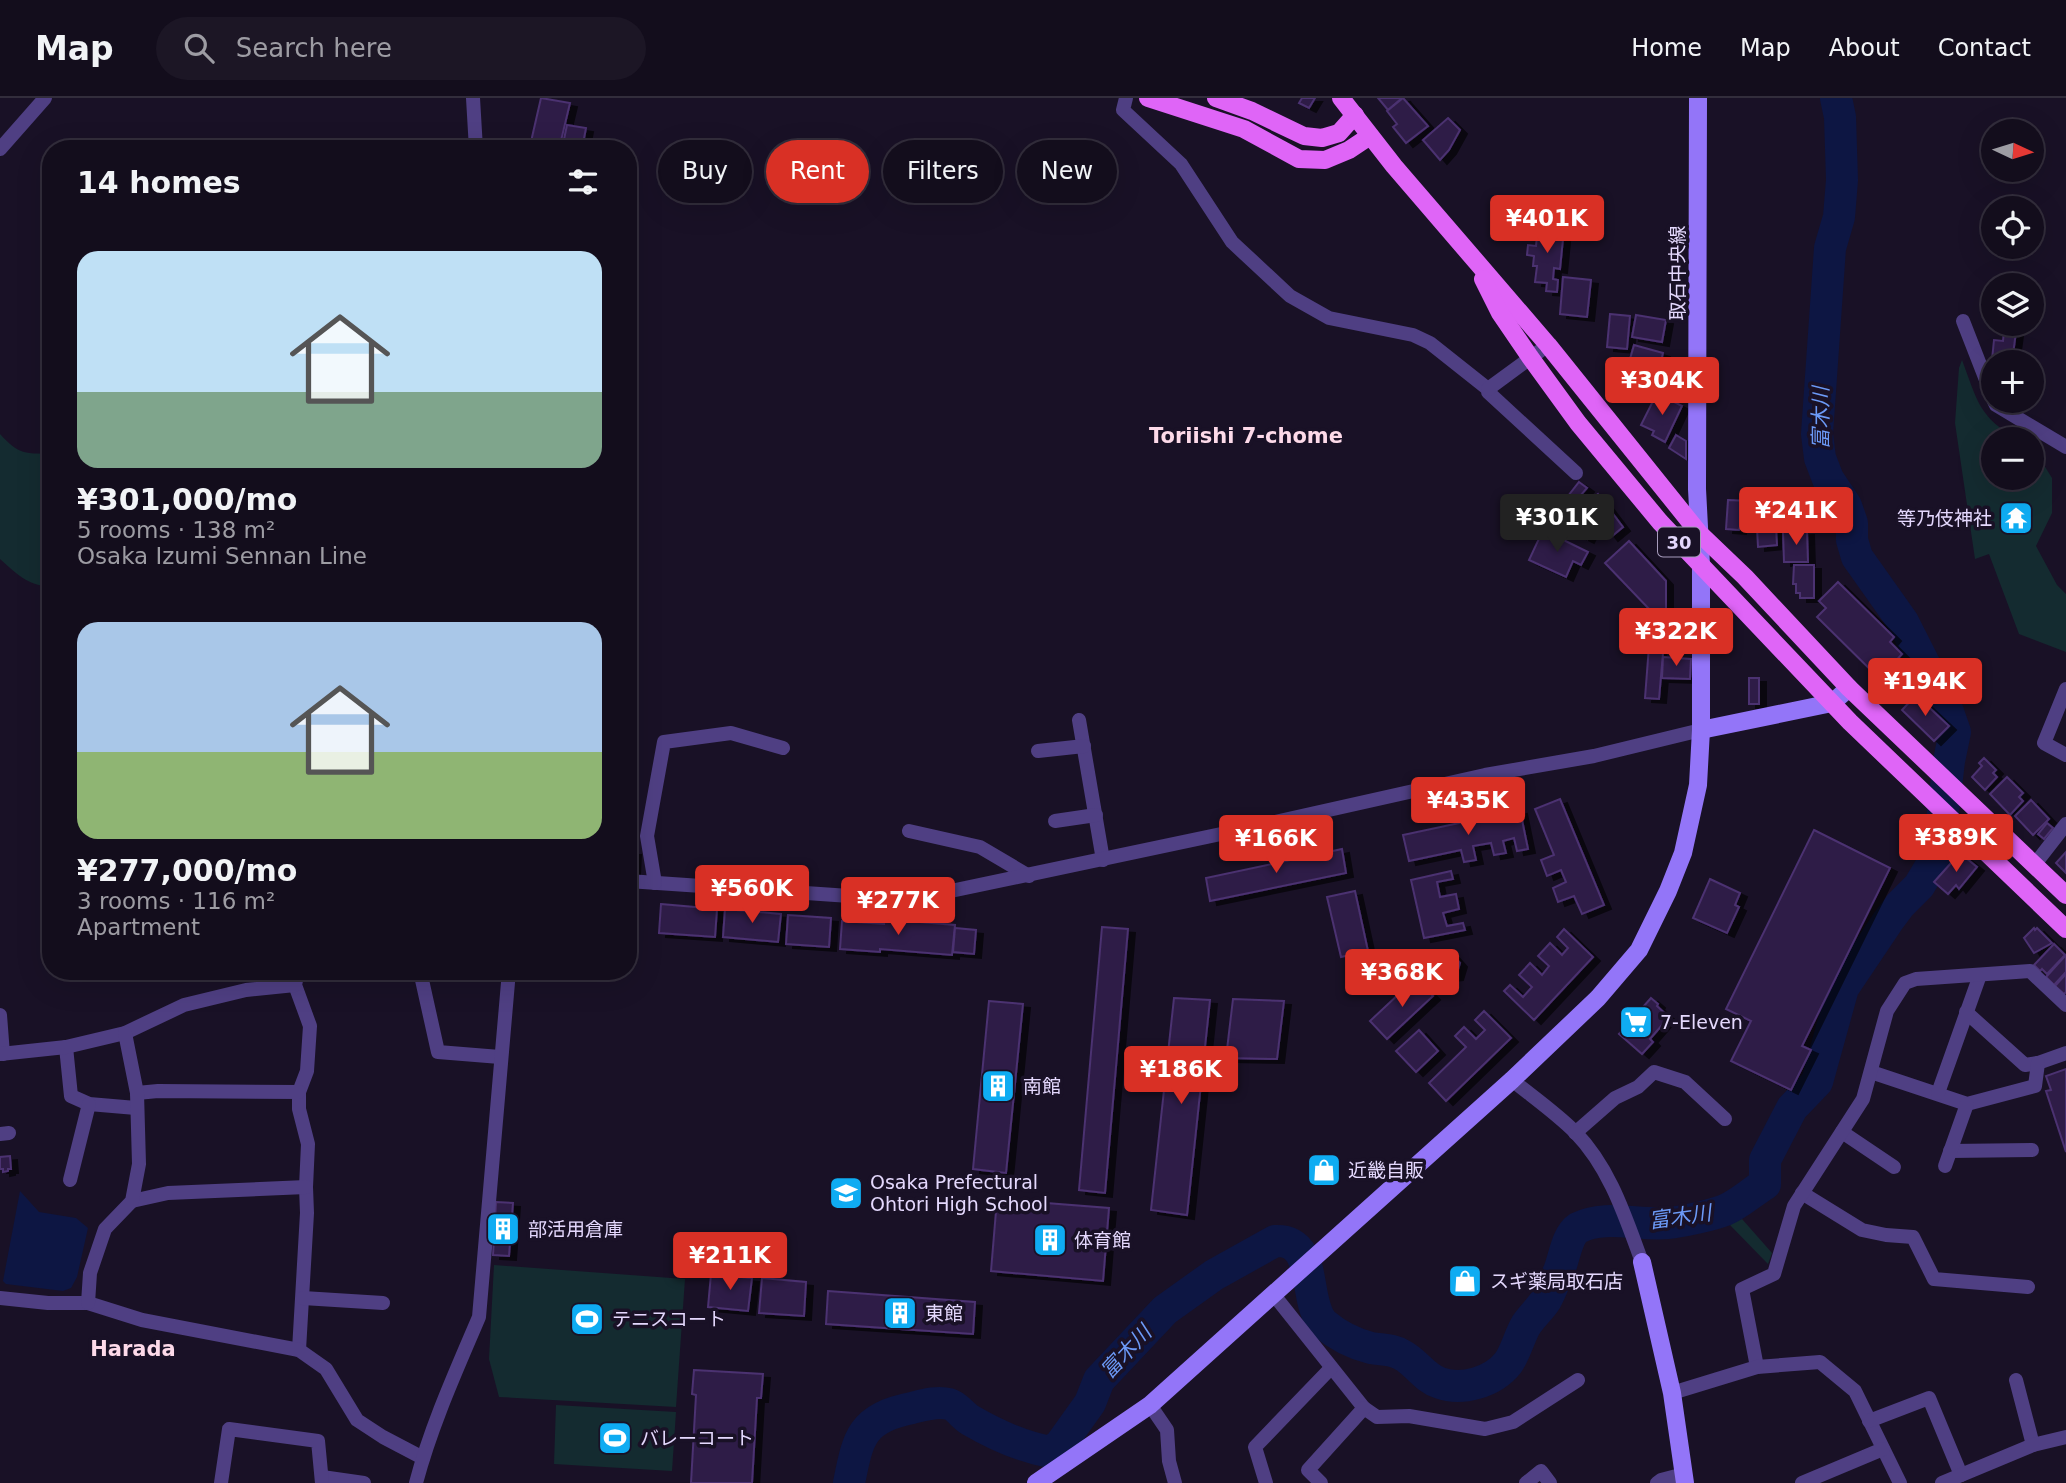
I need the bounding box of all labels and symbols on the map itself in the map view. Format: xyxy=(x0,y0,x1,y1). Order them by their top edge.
north arrow xyxy=(1981,119,2044,182)
pin: ¥401K xyxy=(1498,195,1596,255)
street label: 取石中央線 xyxy=(1666,225,1688,321)
pin: ¥304K xyxy=(1613,358,1711,417)
water label: 富木川 xyxy=(1809,385,1833,450)
district label: Toriishi 7-chome xyxy=(1149,424,1343,448)
pin: ¥241K xyxy=(1747,488,1845,547)
pin: ¥301K xyxy=(1508,494,1606,554)
temple icon: 等乃伎神社 xyxy=(1997,499,2035,537)
place label: 等乃伎神社 xyxy=(1897,507,1992,529)
road number: 30 xyxy=(1658,528,1700,556)
pin: ¥322K xyxy=(1627,608,1725,668)
pin: ¥194K xyxy=(1876,658,1974,718)
pin: ¥435K xyxy=(1419,778,1517,837)
pin: ¥389K xyxy=(1907,814,2005,874)
pin: ¥166K xyxy=(1227,816,1325,875)
pin: ¥560K xyxy=(703,866,801,925)
pin: ¥277K xyxy=(849,878,947,937)
pin: ¥368K xyxy=(1353,950,1451,1009)
supermarket icon: 7-Eleven xyxy=(1617,1003,1655,1041)
place label: 7-Eleven xyxy=(1660,1011,1743,1033)
pin: ¥186K xyxy=(1132,1046,1230,1106)
building icon: 南館 xyxy=(979,1067,1017,1105)
place label: 南館 xyxy=(1023,1075,1061,1097)
shop icon: 近畿自販 xyxy=(1305,1151,1343,1189)
place label: 近畿自販 xyxy=(1348,1159,1424,1181)
place label: Osaka Prefectural Ohtori High School xyxy=(870,1171,1048,1215)
school or university icon: Osaka Prefectural Ohtori High School xyxy=(827,1174,865,1212)
water label: 富木川 xyxy=(1647,1200,1715,1233)
building icon: 部活用倉庫 xyxy=(484,1210,522,1248)
place label: 部活用倉庫 xyxy=(528,1218,623,1240)
building icon: 体育館 xyxy=(1031,1221,1069,1259)
place label: 体育館 xyxy=(1074,1229,1131,1251)
pin: ¥211K xyxy=(681,1232,779,1292)
shop icon: スギ薬局取石店 xyxy=(1446,1262,1484,1300)
place label: スギ薬局取石店 xyxy=(1490,1270,1623,1292)
building icon: 東館 xyxy=(881,1294,919,1332)
sports icon: テニスコート xyxy=(568,1300,606,1338)
place label: 東館 xyxy=(925,1302,963,1324)
place label: テニスコート xyxy=(612,1308,726,1330)
water label: 富木川 xyxy=(1096,1319,1158,1383)
district label: Harada xyxy=(90,1337,176,1361)
sports icon: バレーコート xyxy=(596,1419,634,1457)
place label: バレーコート xyxy=(640,1427,754,1449)

